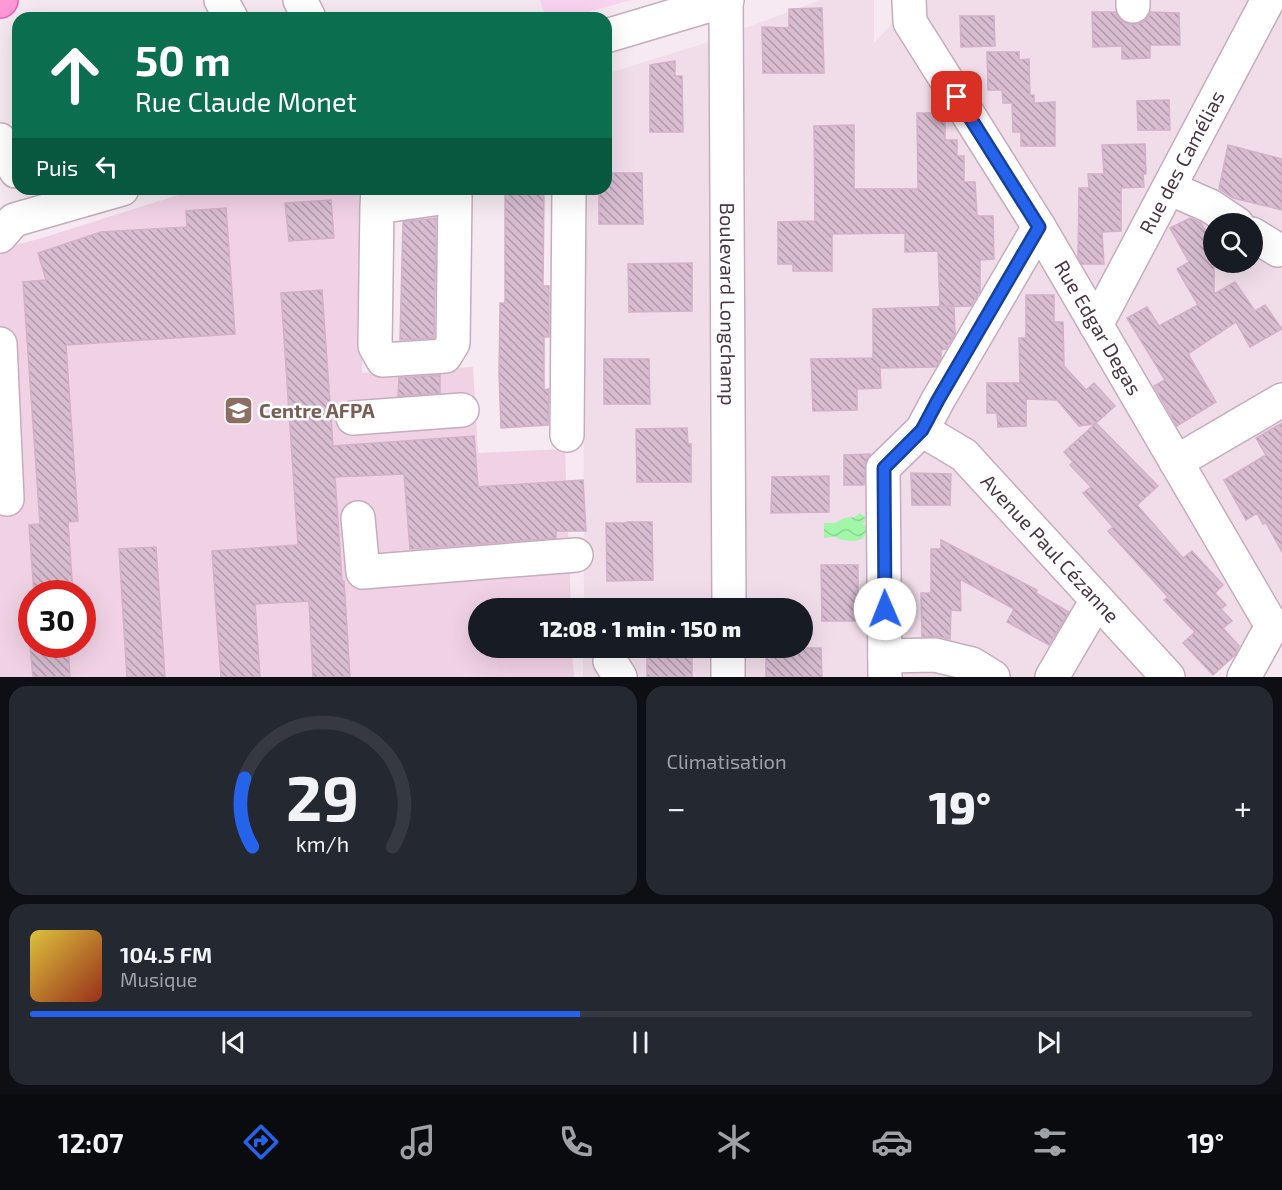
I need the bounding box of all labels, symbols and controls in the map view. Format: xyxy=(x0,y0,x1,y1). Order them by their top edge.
text: 50 m xyxy=(135,34,231,84)
icon: ahead xyxy=(36,36,114,114)
pin xyxy=(931,71,982,122)
icon: arrive xyxy=(940,80,973,113)
text: Rue Claude Monet xyxy=(135,85,357,117)
street label: Rue des Camélias xyxy=(1133,86,1229,238)
icon: left xyxy=(90,150,123,183)
text: Puis xyxy=(36,154,78,180)
street label: Boulevard Longchamp xyxy=(716,202,741,406)
map controls xyxy=(1203,213,1263,273)
button: search xyxy=(1203,213,1263,273)
street label: Rue Edgar Degas xyxy=(1050,256,1147,399)
school or university icon: Centre AFPA xyxy=(222,395,254,427)
place label: Centre AFPA xyxy=(259,398,376,422)
street label: Avenue Paul Cézanne xyxy=(977,469,1125,627)
position arrow xyxy=(853,577,917,641)
speed limit sign: 30 xyxy=(18,580,96,658)
text: 12:08 · 1 min · 150 m xyxy=(540,615,741,641)
text: Climatisation xyxy=(667,749,787,773)
text: 29 xyxy=(286,759,359,834)
text: 19° xyxy=(929,779,991,833)
text: − xyxy=(667,787,686,827)
text: + xyxy=(1234,787,1252,827)
text: km/h xyxy=(296,832,349,857)
text: 104.5 FM xyxy=(120,941,212,967)
text: Musique xyxy=(120,967,198,991)
icon: previous xyxy=(217,1026,250,1059)
icon: pause xyxy=(624,1026,657,1059)
icon: next xyxy=(1032,1026,1065,1059)
icon: directions xyxy=(240,1121,282,1163)
icon: music xyxy=(397,1121,439,1163)
icon: phone xyxy=(555,1121,597,1163)
icon: climate xyxy=(713,1121,755,1163)
icon: car xyxy=(871,1121,913,1163)
icon: filters xyxy=(1029,1121,1071,1163)
text: 12:07 xyxy=(58,1126,124,1158)
text: 19° xyxy=(1187,1126,1224,1158)

